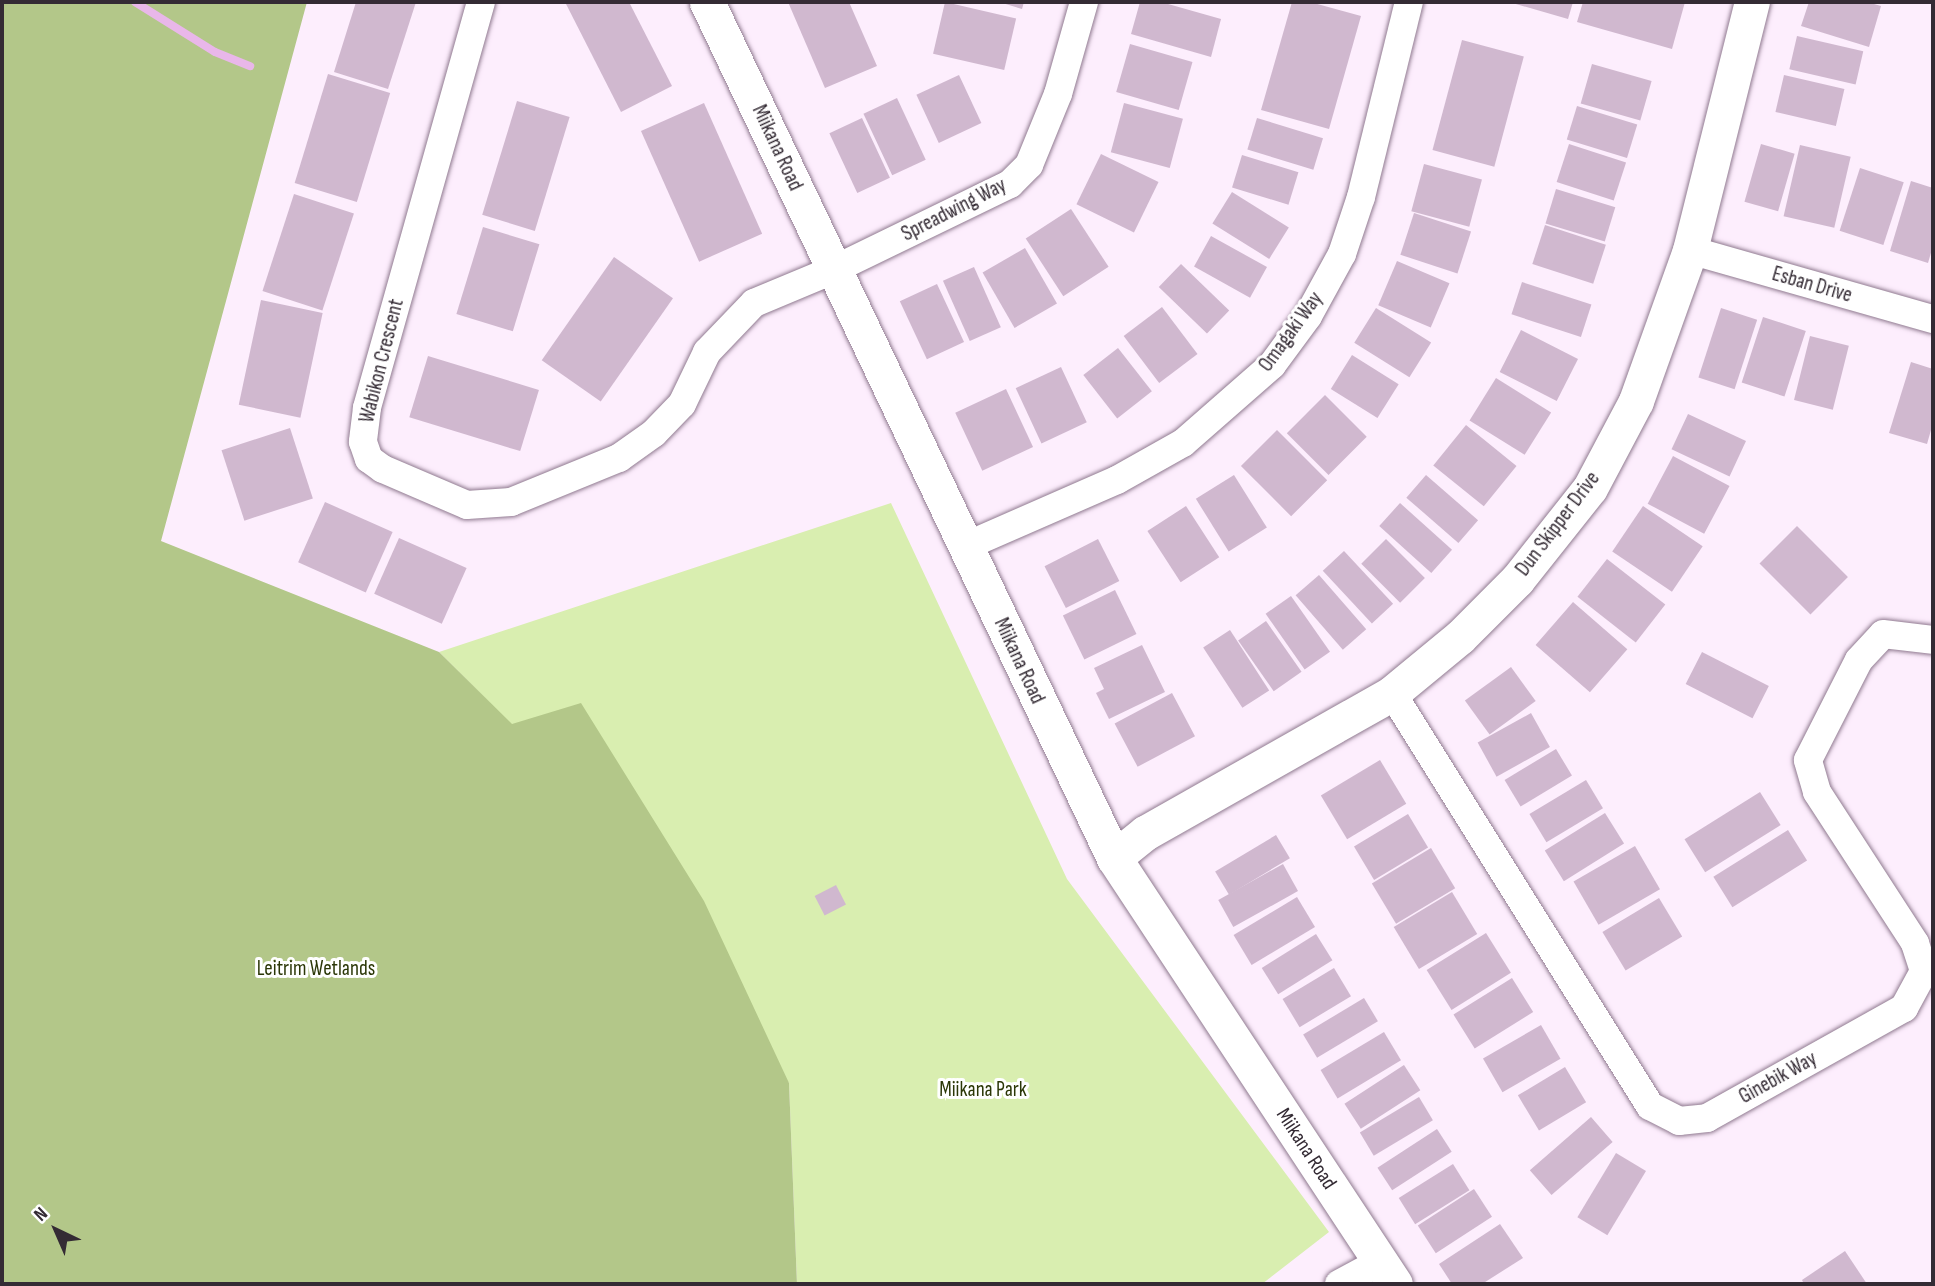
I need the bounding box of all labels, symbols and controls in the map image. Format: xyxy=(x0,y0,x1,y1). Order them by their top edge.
street label: Miikana Road xyxy=(746,101,808,195)
street label: Spreadwing Way xyxy=(897,173,1011,247)
street label: Esban Drive xyxy=(1769,262,1855,308)
street label: Omagaki Way xyxy=(1254,287,1328,377)
street label: Wabikon Crescent xyxy=(354,297,410,425)
street label: Dun Skipper Drive xyxy=(1511,467,1605,581)
street label: Miikana Road xyxy=(988,614,1050,708)
park label: Leitrim Wetlands xyxy=(257,956,375,982)
street label: Ginebik Way xyxy=(1735,1046,1821,1110)
park label: Miikana Park xyxy=(939,1077,1027,1103)
street label: Miikana Road xyxy=(1270,1104,1342,1194)
north arrow xyxy=(21,1195,91,1265)
text: N xyxy=(29,1203,53,1226)

